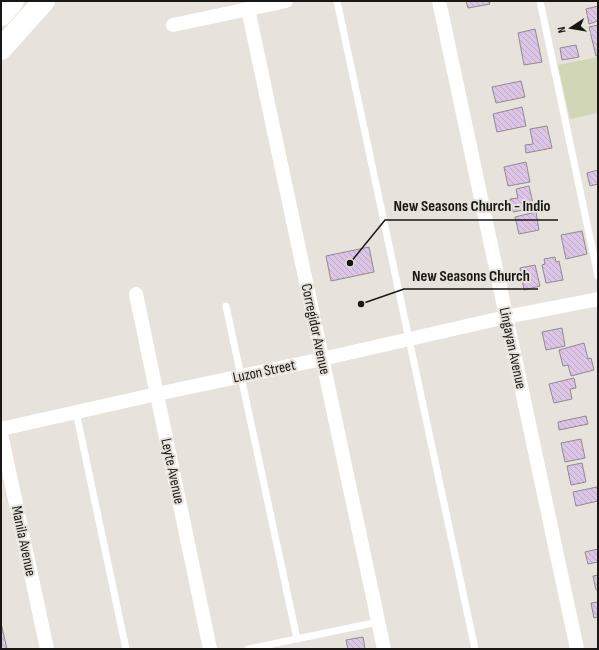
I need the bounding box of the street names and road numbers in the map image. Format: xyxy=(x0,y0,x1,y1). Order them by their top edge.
street label: Corregidor Avenue xyxy=(297,282,334,376)
street label: Lingayan Avenue xyxy=(495,306,530,391)
street label: Luzon Street xyxy=(231,355,298,387)
street label: Leyte Avenue xyxy=(156,436,189,506)
street label: Manila Avenue xyxy=(7,504,40,578)

